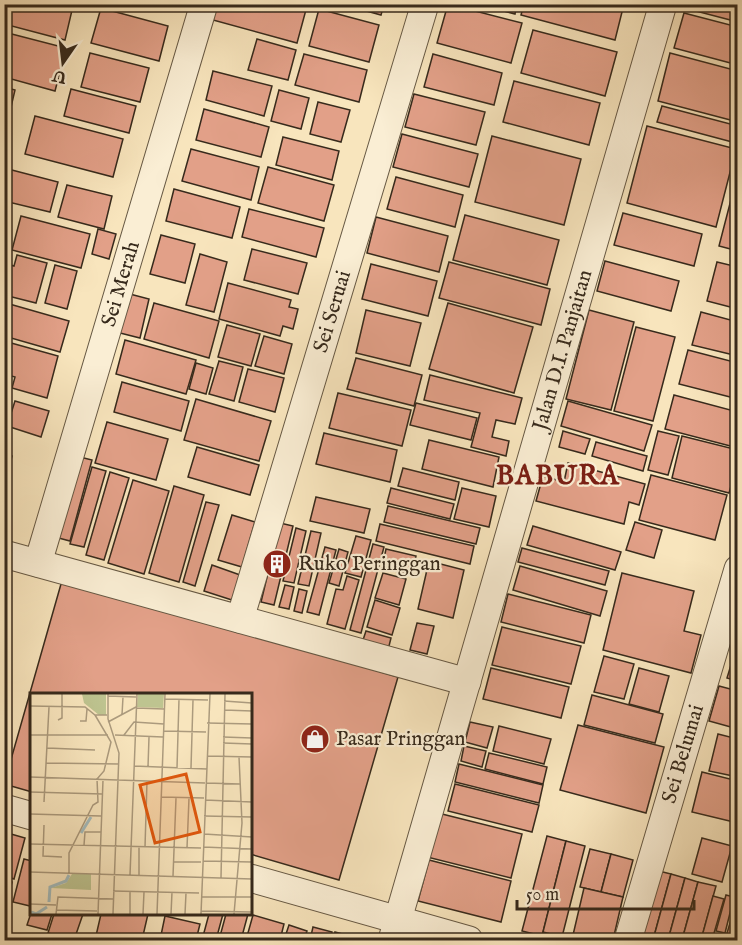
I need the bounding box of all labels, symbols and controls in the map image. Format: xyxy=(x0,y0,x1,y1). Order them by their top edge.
north arrow xyxy=(33,33,93,93)
text: U xyxy=(50,64,70,87)
street label: Sei Merah xyxy=(95,238,146,330)
street label: Sei Seruai xyxy=(307,267,358,356)
street label: Jalan D.I. Panjaitan xyxy=(526,267,599,436)
district label: BABURA xyxy=(496,460,620,494)
building icon: Ruko Peringgan xyxy=(261,548,293,580)
place label: Ruko Peringgan xyxy=(298,551,441,578)
inset map xyxy=(30,693,252,915)
street label: Sei Belumai xyxy=(656,701,711,807)
shop icon: Pasar Pringgan xyxy=(299,723,331,755)
place label: Pasar Pringgan xyxy=(336,726,466,753)
scale bar xyxy=(517,873,694,911)
text: 50 m xyxy=(526,884,559,907)

